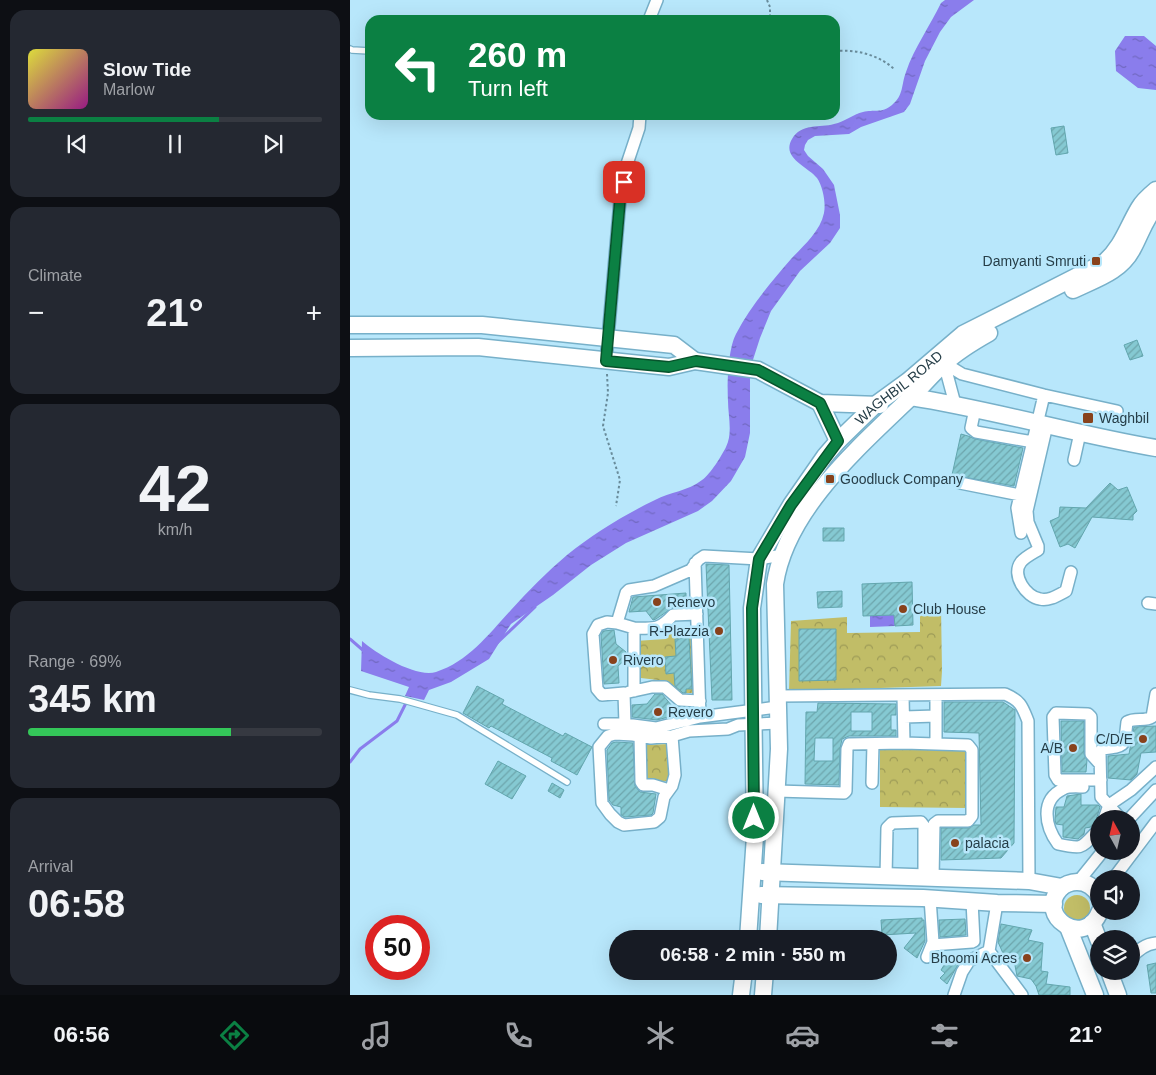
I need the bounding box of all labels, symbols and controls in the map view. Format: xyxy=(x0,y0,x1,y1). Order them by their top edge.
icon: left xyxy=(385,35,450,100)
text: 260 m xyxy=(468,35,567,74)
text: Slow Tide xyxy=(103,59,191,80)
text: Turn left xyxy=(468,76,548,101)
text: Marlow xyxy=(103,81,155,98)
icon: previous xyxy=(63,130,91,158)
icon: pause xyxy=(161,130,189,158)
icon: next xyxy=(259,130,287,158)
pin xyxy=(603,161,645,203)
icon: arrive xyxy=(610,168,638,196)
place label: Damyanti Smruti xyxy=(983,253,1086,269)
marker: Damyanti Smruti xyxy=(1090,255,1102,267)
text: Climate xyxy=(28,267,82,284)
text: 21° xyxy=(146,292,204,334)
text: − xyxy=(28,297,44,328)
text: + xyxy=(306,297,322,328)
street label: WAGHBIL ROAD xyxy=(852,347,946,428)
place label: Waghbil xyxy=(1099,410,1149,426)
marker: Waghbil xyxy=(1081,411,1095,425)
text: 42 xyxy=(139,452,211,525)
place label: Goodluck Company xyxy=(840,471,963,487)
marker: Goodluck Company xyxy=(824,473,836,485)
text: km/h xyxy=(158,521,192,538)
place label: Renevo xyxy=(667,594,715,610)
marker: Renevo xyxy=(651,596,663,608)
place label: Club House xyxy=(913,601,986,617)
marker: Club House xyxy=(897,603,909,615)
place label: R-Plazzia xyxy=(649,623,709,639)
marker: R-Plazzia xyxy=(713,625,725,637)
place label: Rivero xyxy=(623,652,664,668)
text: Range · 69% xyxy=(28,653,121,670)
marker: Rivero xyxy=(607,654,619,666)
text: 345 km xyxy=(28,678,157,720)
place label: Revero xyxy=(668,704,713,720)
marker: Revero xyxy=(652,706,664,718)
place label: C/D/E xyxy=(1096,731,1133,747)
marker: C/D/E xyxy=(1137,733,1149,745)
place label: A/B xyxy=(1040,740,1063,756)
marker: A/B xyxy=(1067,742,1079,754)
position arrow xyxy=(727,791,779,843)
north arrow xyxy=(1090,810,1140,860)
map controls xyxy=(1090,810,1140,980)
place label: palacia xyxy=(965,835,1010,851)
marker: palacia xyxy=(949,837,961,849)
text: Arrival xyxy=(28,858,73,875)
button: sound xyxy=(1090,870,1140,920)
text: 06:58 xyxy=(28,883,125,925)
speed limit sign: 50 xyxy=(365,915,430,980)
button: layers xyxy=(1090,930,1140,980)
text: 06:58 · 2 min · 550 m xyxy=(660,944,846,965)
place label: Bhoomi Acres xyxy=(931,950,1017,966)
marker: Bhoomi Acres xyxy=(1021,952,1033,964)
icon: directions xyxy=(217,1018,252,1053)
icon: music xyxy=(359,1018,394,1053)
icon: phone xyxy=(501,1018,536,1053)
icon: climate xyxy=(643,1018,678,1053)
icon: car xyxy=(785,1018,820,1053)
icon: filters xyxy=(927,1018,962,1053)
text: 06:56 xyxy=(54,1022,110,1047)
text: 21° xyxy=(1069,1022,1102,1047)

